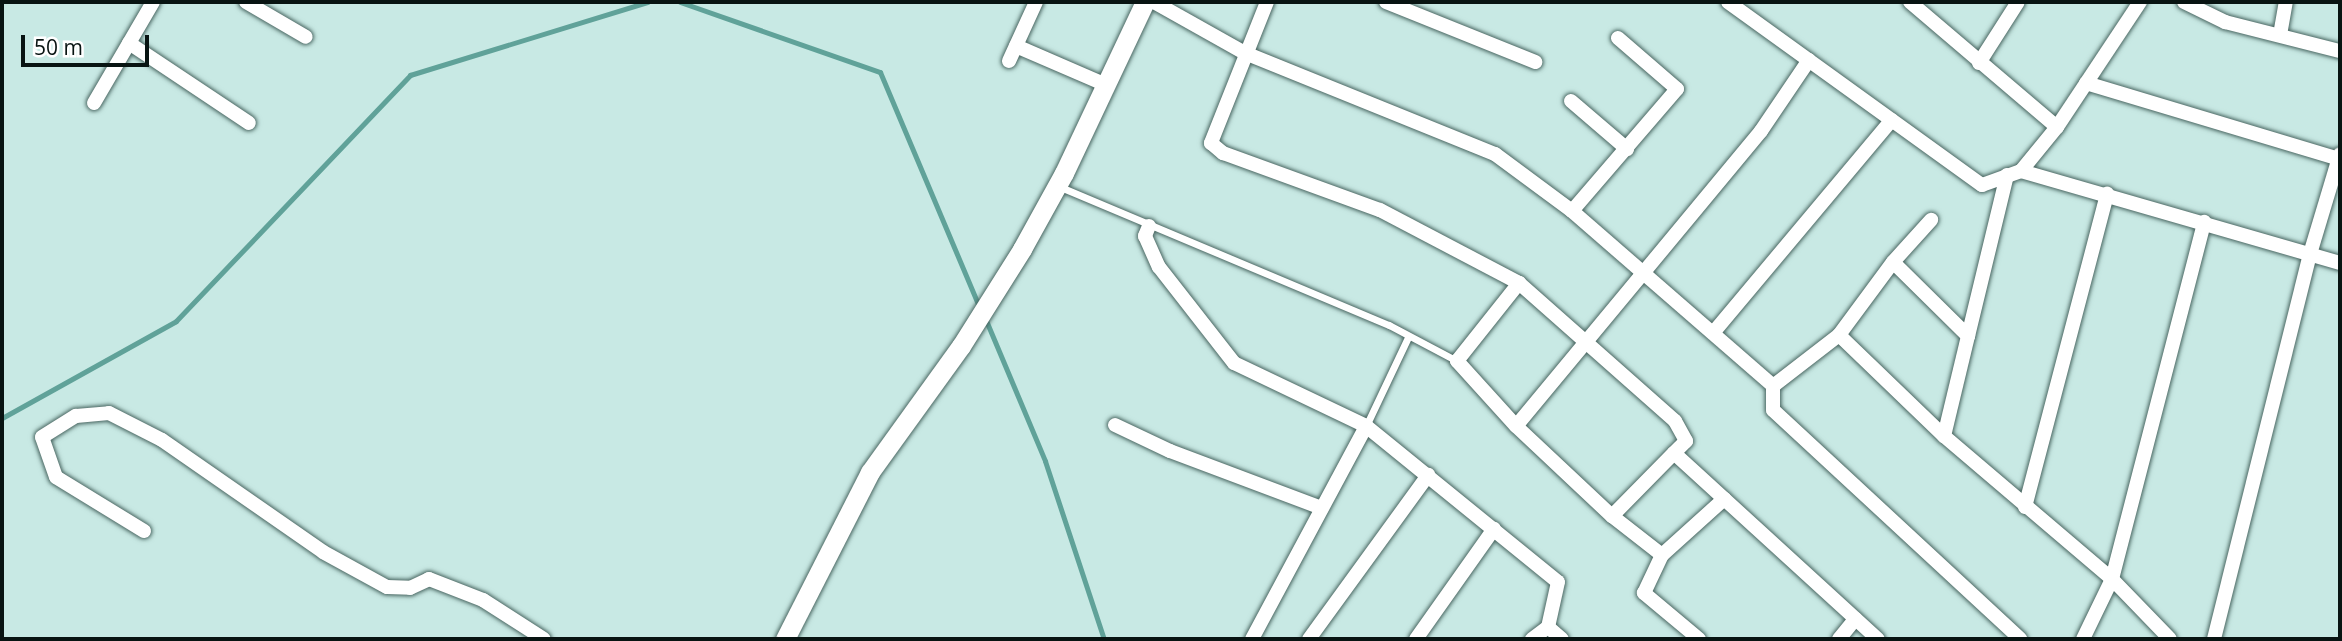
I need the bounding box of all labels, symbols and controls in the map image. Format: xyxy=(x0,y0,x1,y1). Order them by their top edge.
scale bar xyxy=(24,21,152,65)
text: 50 m xyxy=(34,33,83,61)

